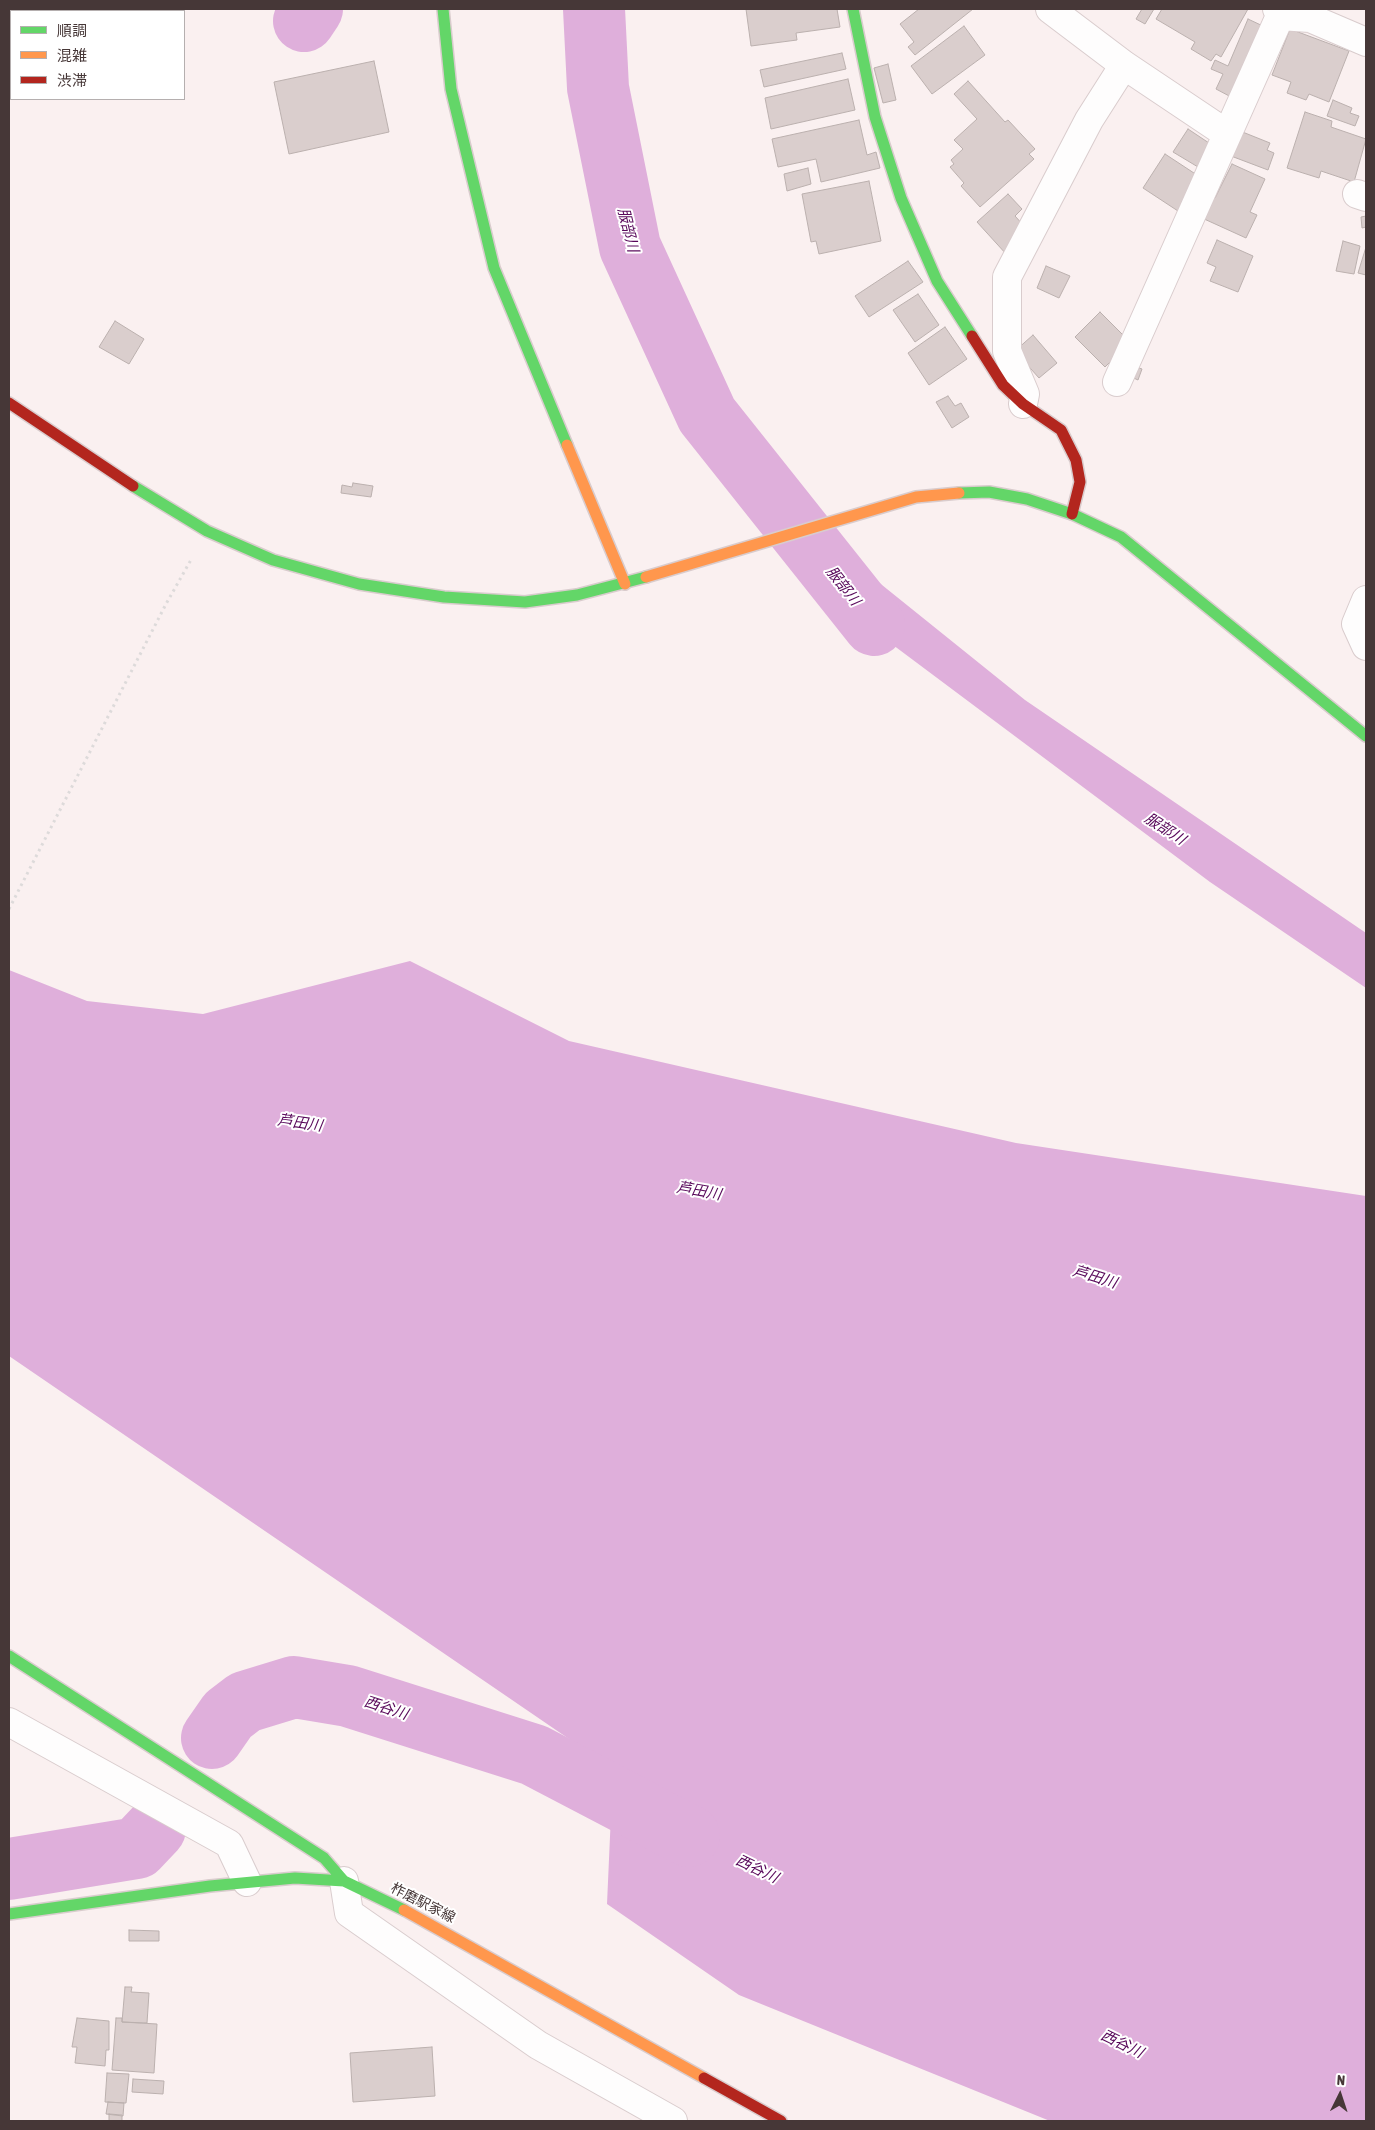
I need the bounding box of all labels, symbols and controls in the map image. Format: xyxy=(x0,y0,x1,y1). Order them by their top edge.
legend xyxy=(10,10,185,100)
text: 順調 xyxy=(57,22,87,39)
text: 混雑 xyxy=(57,47,87,64)
text: 渋滞 xyxy=(57,72,87,89)
water label: 服部川 xyxy=(614,206,642,254)
water label: 服部川 xyxy=(822,563,864,609)
water label: 服部川 xyxy=(1141,809,1189,849)
water label: 芦田川 xyxy=(276,1111,324,1135)
water label: 芦田川 xyxy=(675,1178,723,1204)
water label: 芦田川 xyxy=(1071,1262,1119,1292)
water label: 西谷川 xyxy=(362,1692,410,1724)
water label: 西谷川 xyxy=(733,1851,781,1887)
street label: 柞磨駅家線 xyxy=(388,1880,458,1926)
water label: 西谷川 xyxy=(1098,2026,1146,2062)
north arrow xyxy=(1315,2070,1365,2120)
text: N xyxy=(1336,2072,1346,2088)

